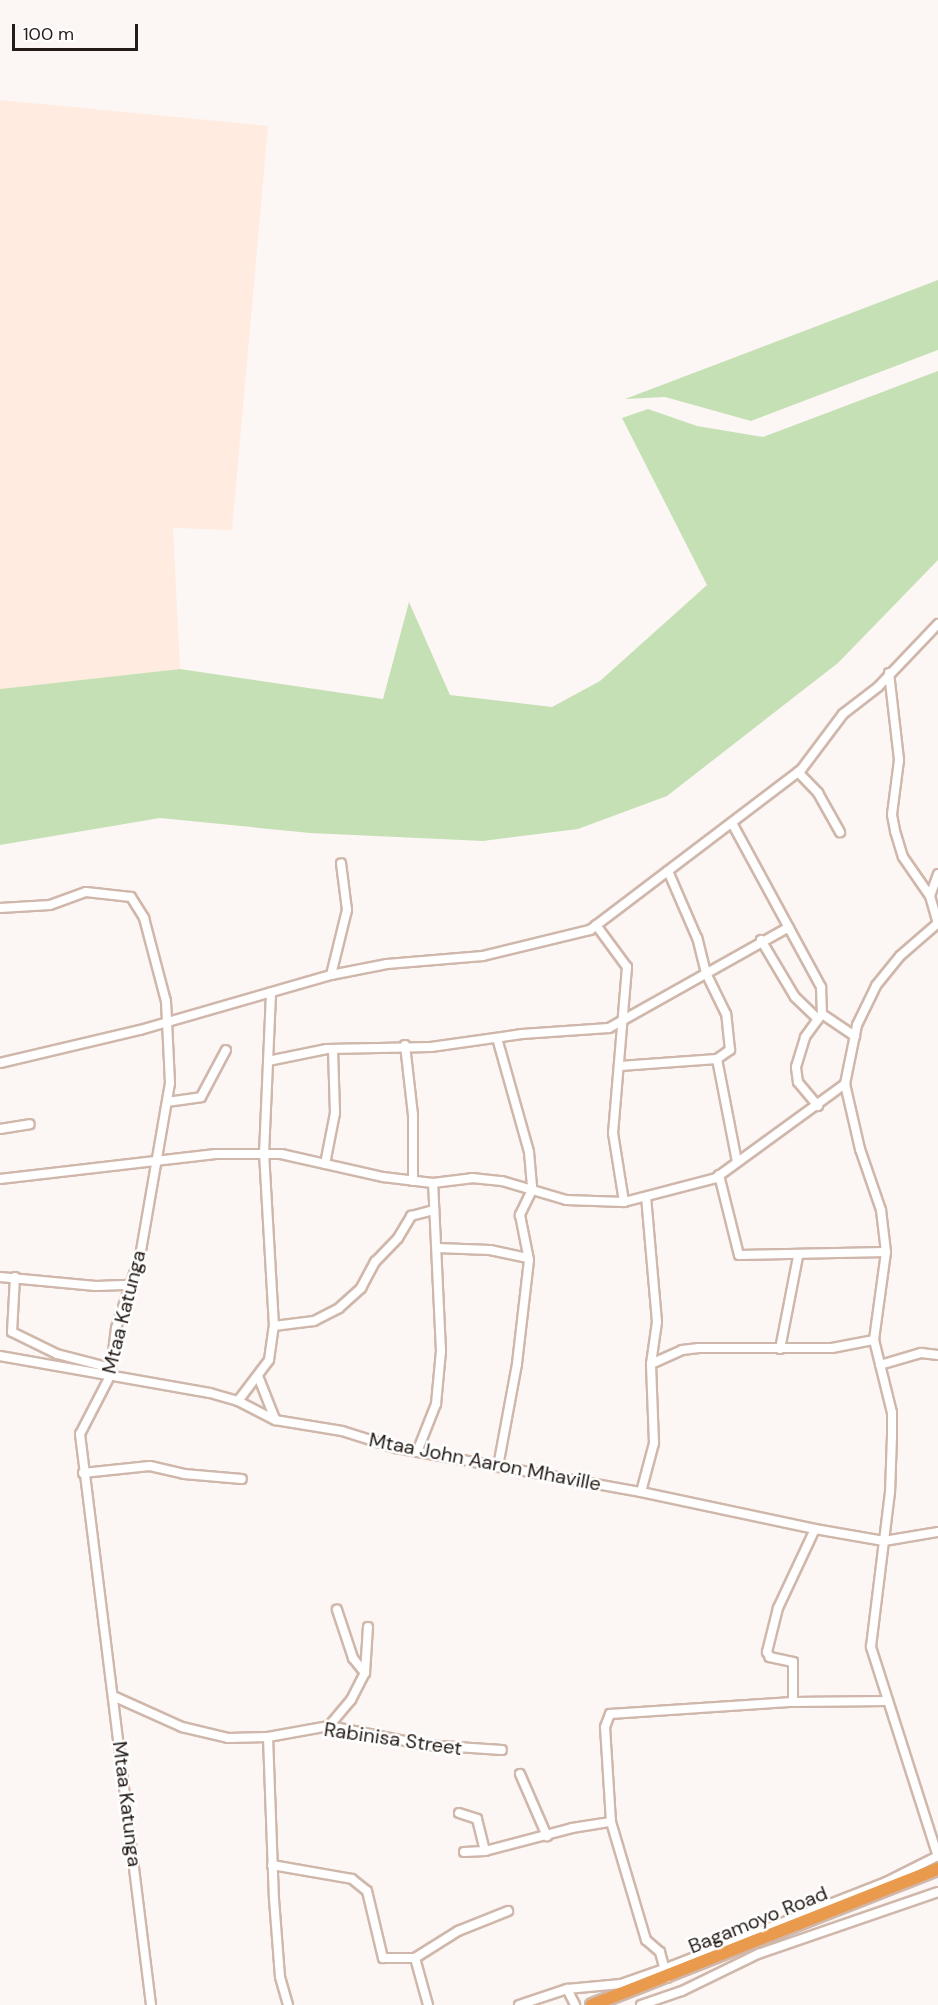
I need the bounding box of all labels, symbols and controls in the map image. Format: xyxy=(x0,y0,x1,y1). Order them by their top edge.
scale bar xyxy=(15,12,141,50)
text: 100 m xyxy=(23,22,74,46)
street label: Mtaa Katunga xyxy=(97,1248,151,1376)
street label: Mtaa John Aaron Mhaville xyxy=(367,1428,603,1496)
street label: Rabinisa Street xyxy=(323,1717,463,1761)
street label: Mtaa Katunga xyxy=(107,1740,147,1868)
street label: Bagamoyo Road xyxy=(685,1881,831,1959)

